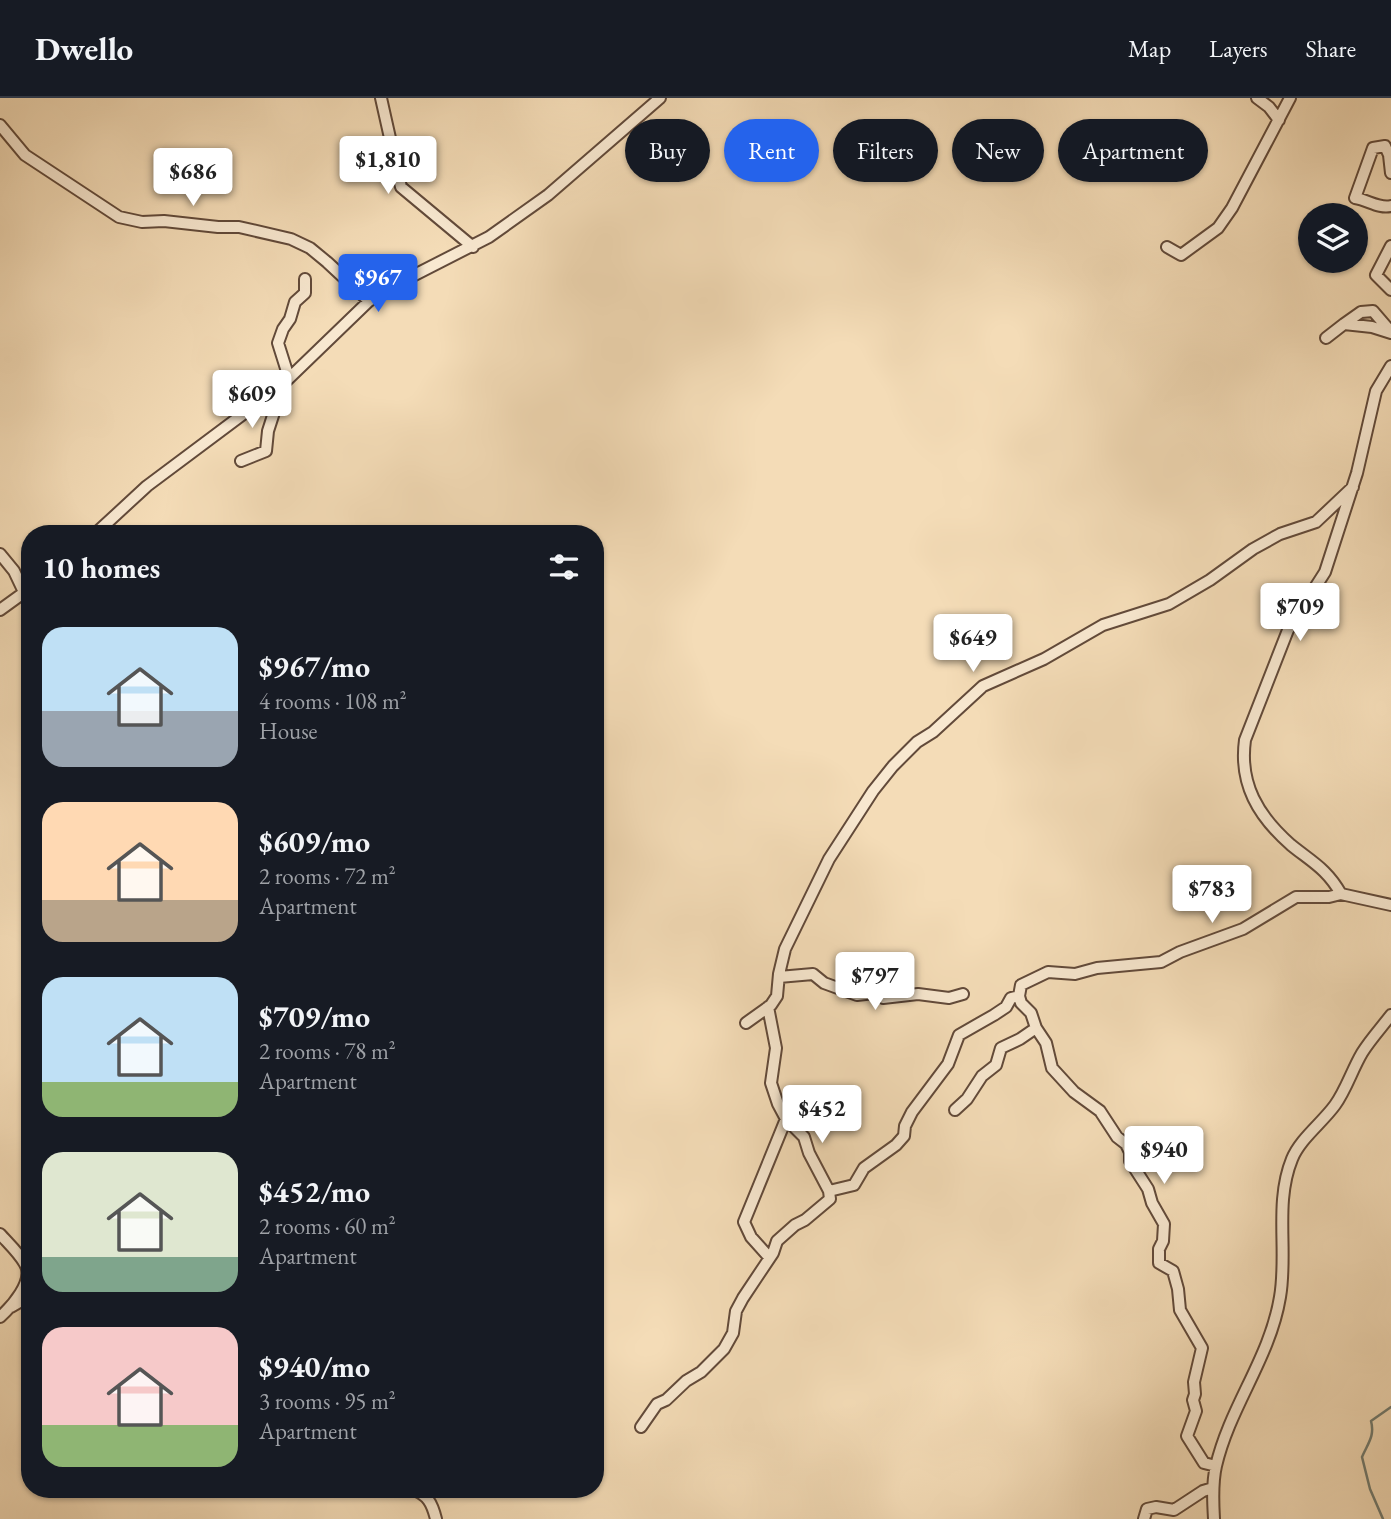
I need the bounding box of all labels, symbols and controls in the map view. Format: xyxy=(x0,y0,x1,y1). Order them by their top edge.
text: Dwello xyxy=(35,27,133,70)
text: Map xyxy=(1128,33,1171,64)
text: Layers xyxy=(1209,33,1268,64)
text: Share xyxy=(1306,33,1356,64)
chip: Buy xyxy=(625,119,710,182)
chip: Rent xyxy=(724,119,819,182)
chip: Filters xyxy=(833,119,938,182)
chip: New xyxy=(952,119,1044,182)
chip: Apartment xyxy=(1058,119,1208,182)
pin: $1,810 xyxy=(331,136,445,196)
text: $1,810 xyxy=(356,144,420,174)
pin: $686 xyxy=(152,148,234,208)
text: $686 xyxy=(169,156,217,186)
map controls xyxy=(1298,203,1368,273)
button: layers xyxy=(1298,203,1368,273)
pin: $967 xyxy=(337,254,419,314)
text: $967 xyxy=(354,262,402,292)
pin: $609 xyxy=(211,370,293,430)
text: $609 xyxy=(228,378,276,408)
text: 10 homes xyxy=(42,548,160,587)
icon: filters xyxy=(545,548,583,586)
pin: $709 xyxy=(1259,584,1341,643)
text: $709 xyxy=(1276,591,1324,621)
pin: $649 xyxy=(932,614,1014,674)
text: $649 xyxy=(949,622,997,652)
text: $967/mo xyxy=(259,647,370,686)
icon: home xyxy=(98,655,182,739)
text: 4 rooms · 108 m² xyxy=(259,686,407,716)
text: House xyxy=(259,716,318,746)
text: $609/mo xyxy=(259,822,370,861)
icon: home xyxy=(98,830,182,914)
text: 2 rooms · 72 m² xyxy=(259,861,396,891)
pin: $783 xyxy=(1171,866,1253,925)
text: $783 xyxy=(1188,873,1236,903)
text: Apartment xyxy=(259,891,357,921)
pin: $797 xyxy=(834,953,916,1012)
text: $797 xyxy=(851,960,899,990)
text: $709/mo xyxy=(259,997,370,1036)
icon: home xyxy=(98,1005,182,1089)
text: 2 rooms · 78 m² xyxy=(259,1036,396,1066)
text: Apartment xyxy=(259,1066,357,1096)
pin: $452 xyxy=(781,1086,863,1145)
text: $452 xyxy=(798,1093,846,1123)
pin: $940 xyxy=(1123,1126,1205,1186)
text: $940 xyxy=(1140,1134,1188,1164)
text: $452/mo xyxy=(259,1172,370,1211)
icon: home xyxy=(98,1180,182,1264)
text: 2 rooms · 60 m² xyxy=(259,1211,396,1241)
text: Apartment xyxy=(259,1241,357,1271)
text: $940/mo xyxy=(259,1347,370,1386)
icon: home xyxy=(98,1355,182,1439)
text: 3 rooms · 95 m² xyxy=(259,1386,396,1416)
text: Apartment xyxy=(259,1416,357,1446)

